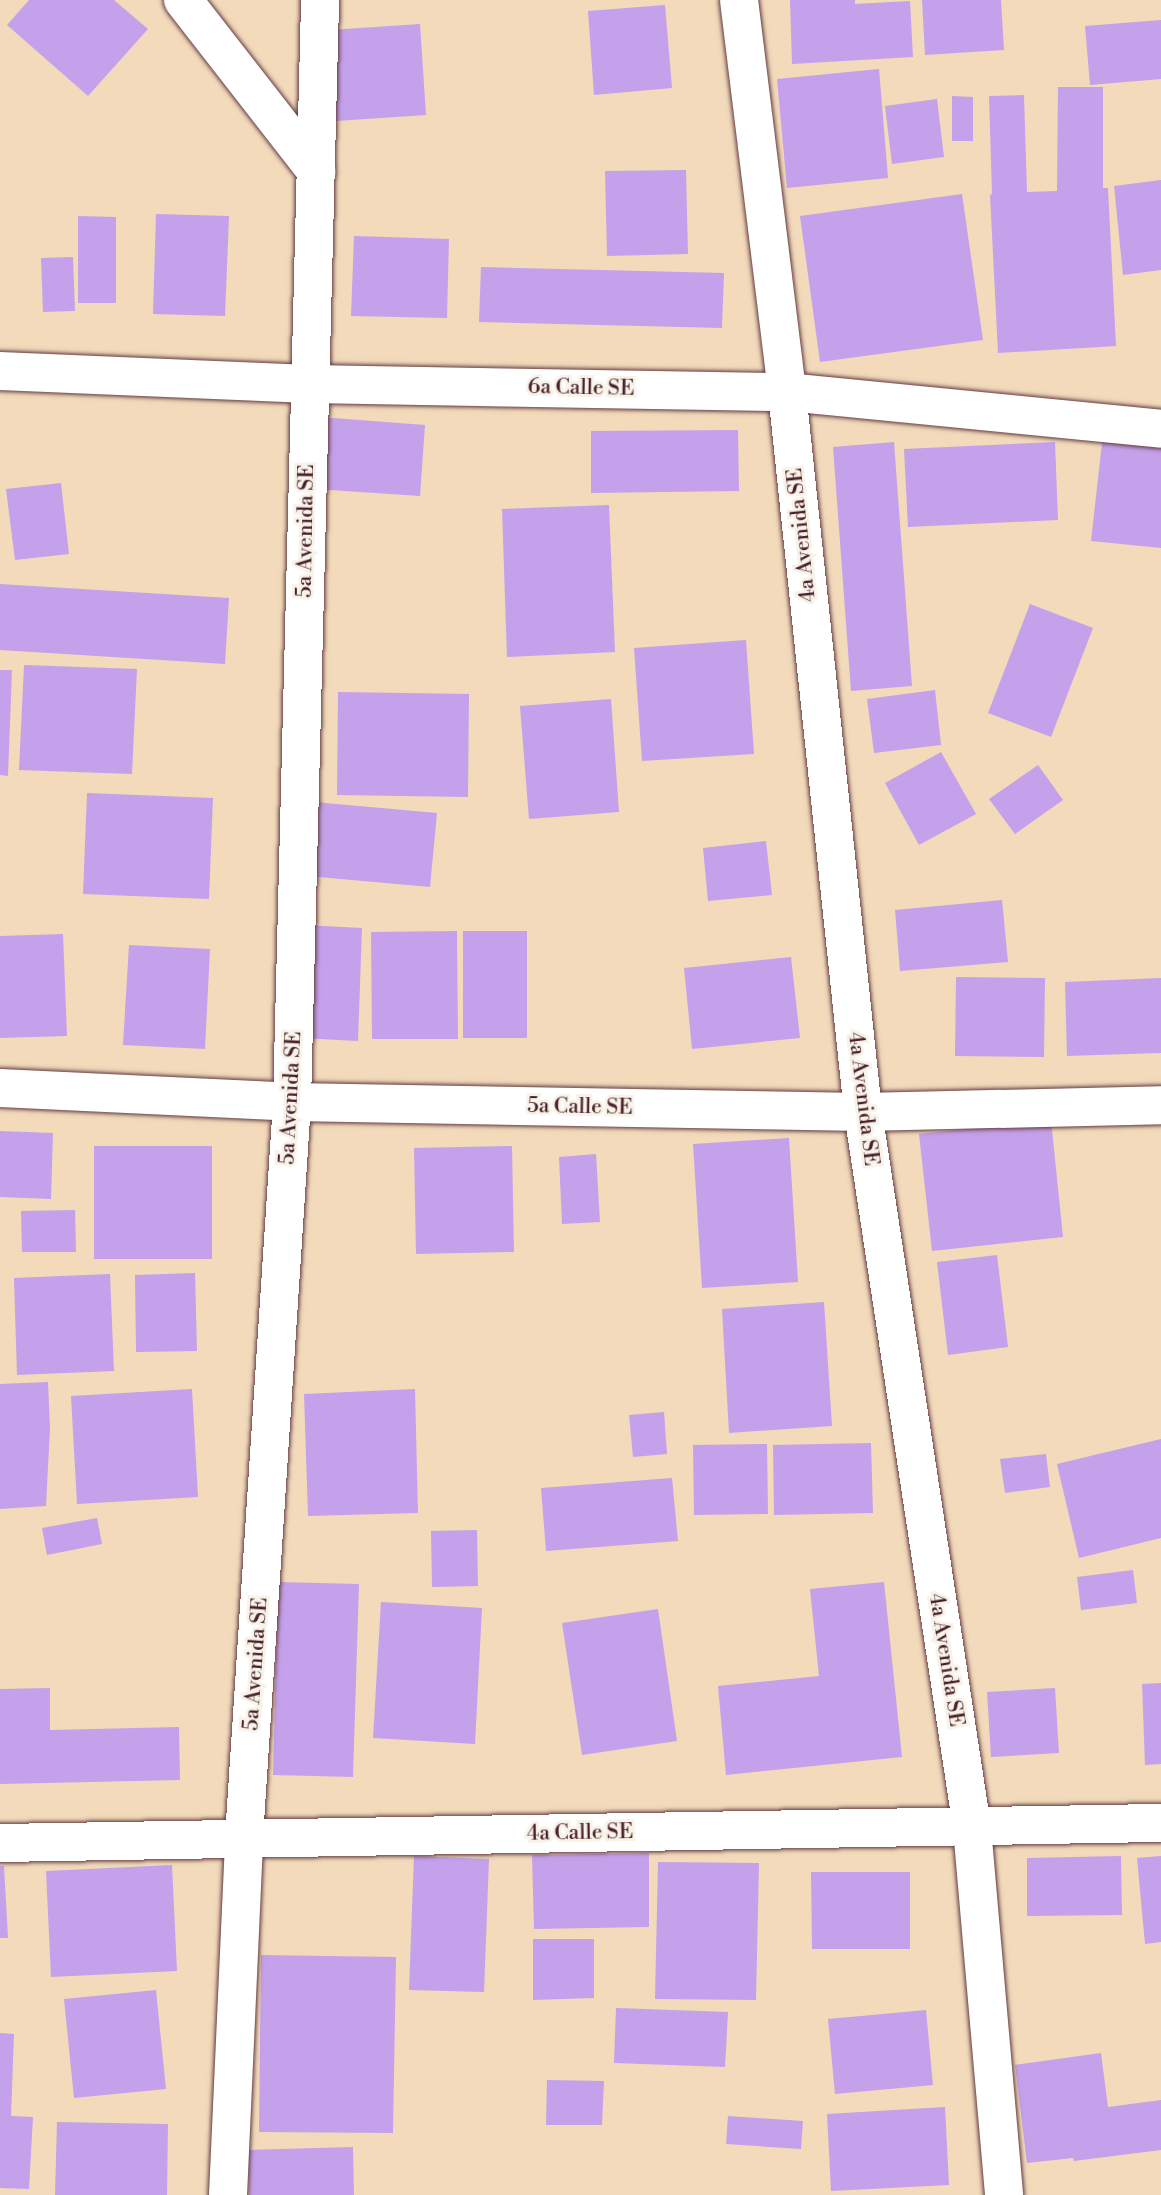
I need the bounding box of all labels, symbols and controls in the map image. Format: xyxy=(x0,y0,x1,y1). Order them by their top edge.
street label: 6a Calle SE xyxy=(527,374,635,402)
street label: 5a Avenida SE xyxy=(292,464,320,598)
street label: 4a Avenida SE xyxy=(782,467,822,603)
street label: 5a Avenida SE xyxy=(275,1031,307,1165)
street label: 4a Avenida SE xyxy=(842,1031,884,1167)
street label: 5a Calle SE xyxy=(527,1093,633,1121)
street label: 4a Avenida SE xyxy=(923,1592,969,1728)
street label: 5a Avenida SE xyxy=(239,1597,273,1731)
street label: 4a Calle SE xyxy=(527,1819,633,1847)

